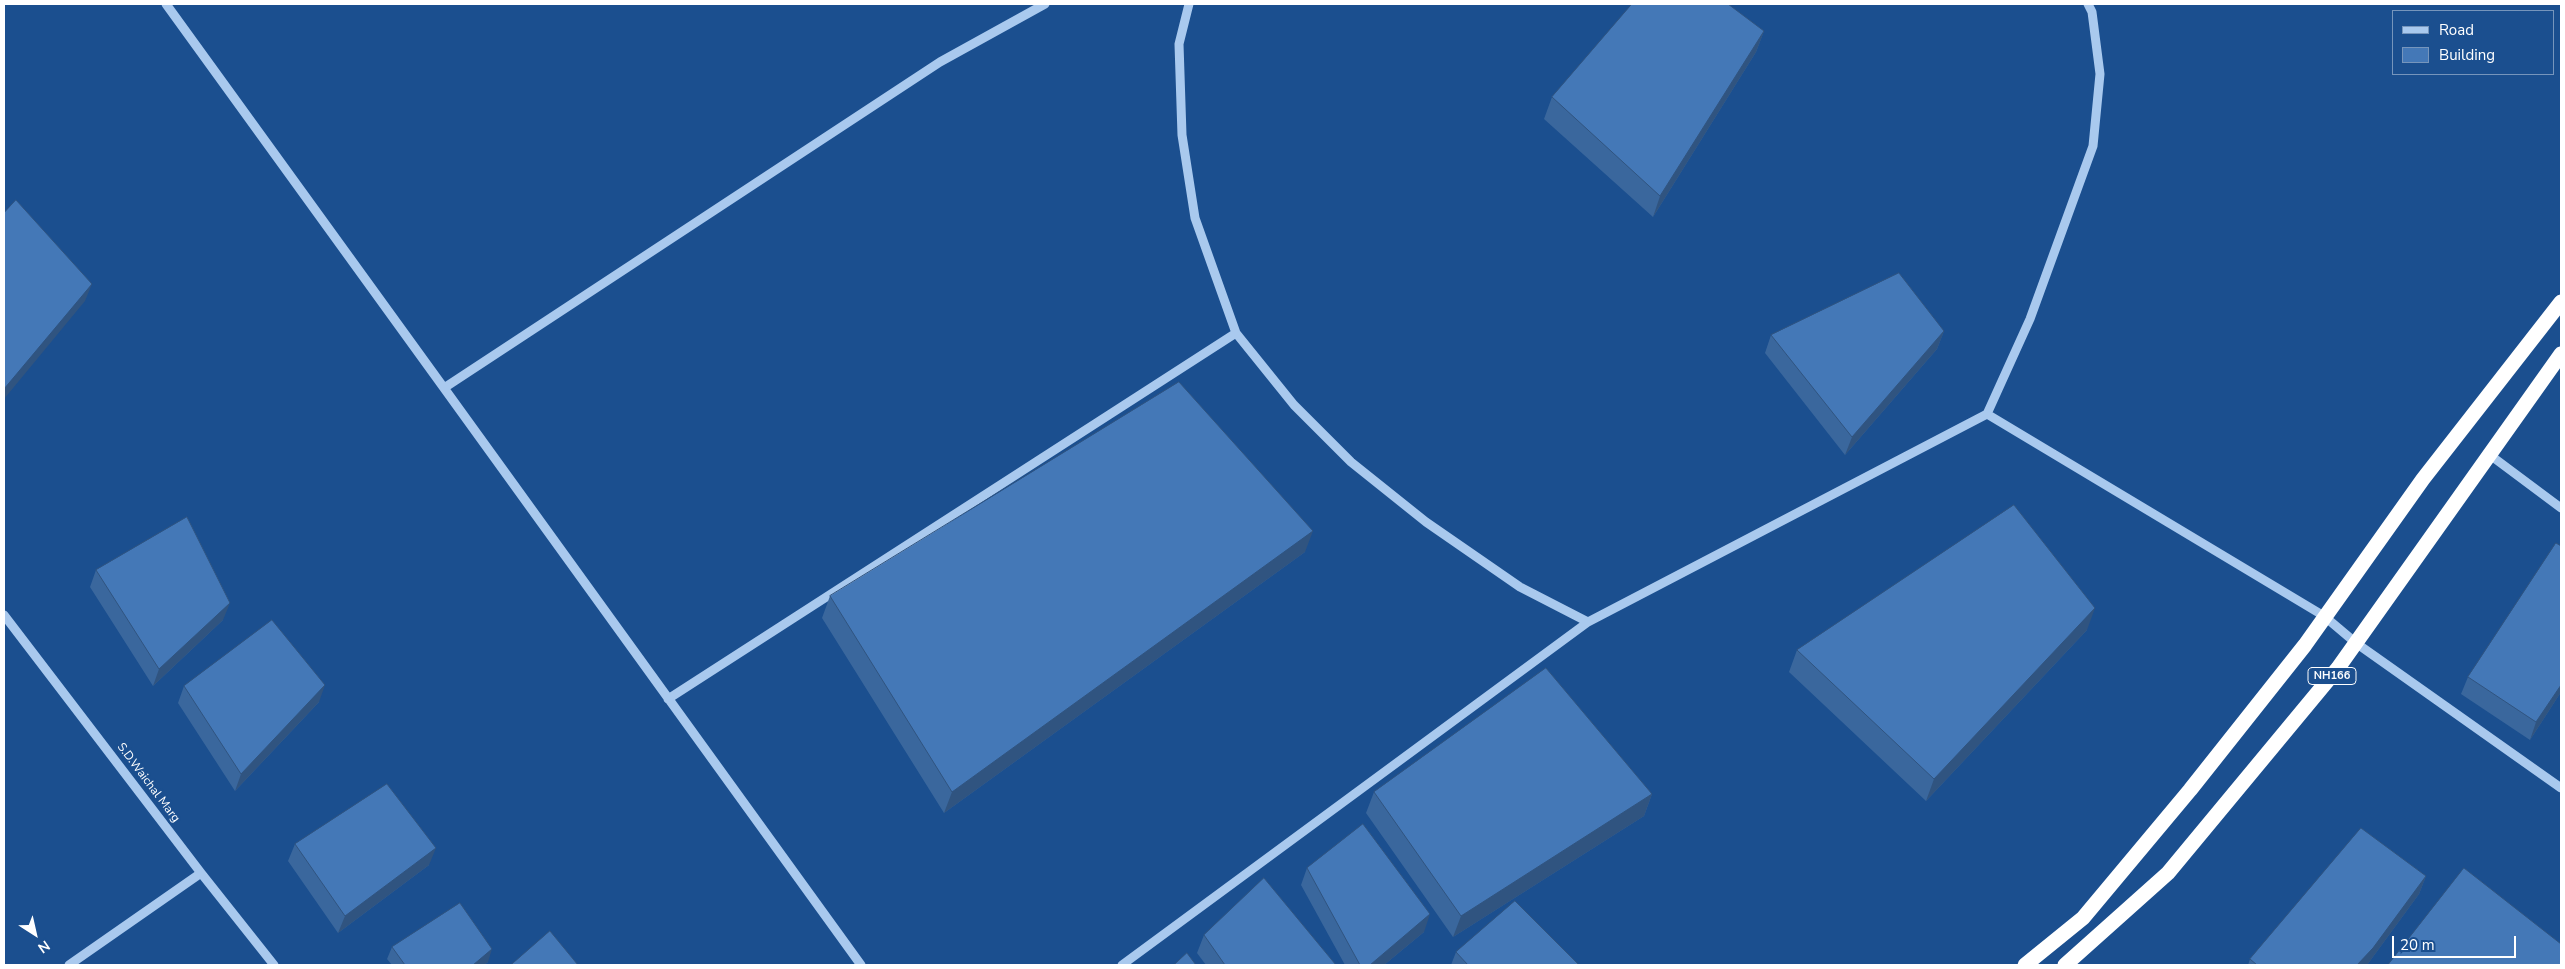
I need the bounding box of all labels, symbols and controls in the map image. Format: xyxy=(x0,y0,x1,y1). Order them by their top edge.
legend xyxy=(2392,10,2555,75)
text: Road xyxy=(2439,20,2474,40)
text: Building xyxy=(2439,45,2495,65)
road number: NH166 xyxy=(2308,668,2356,684)
street label: S.D.Waichal Marg xyxy=(114,741,182,825)
north arrow xyxy=(10,909,60,959)
scale bar xyxy=(2395,926,2519,958)
text: 20 m xyxy=(2400,935,2435,955)
text: N xyxy=(34,936,54,957)

